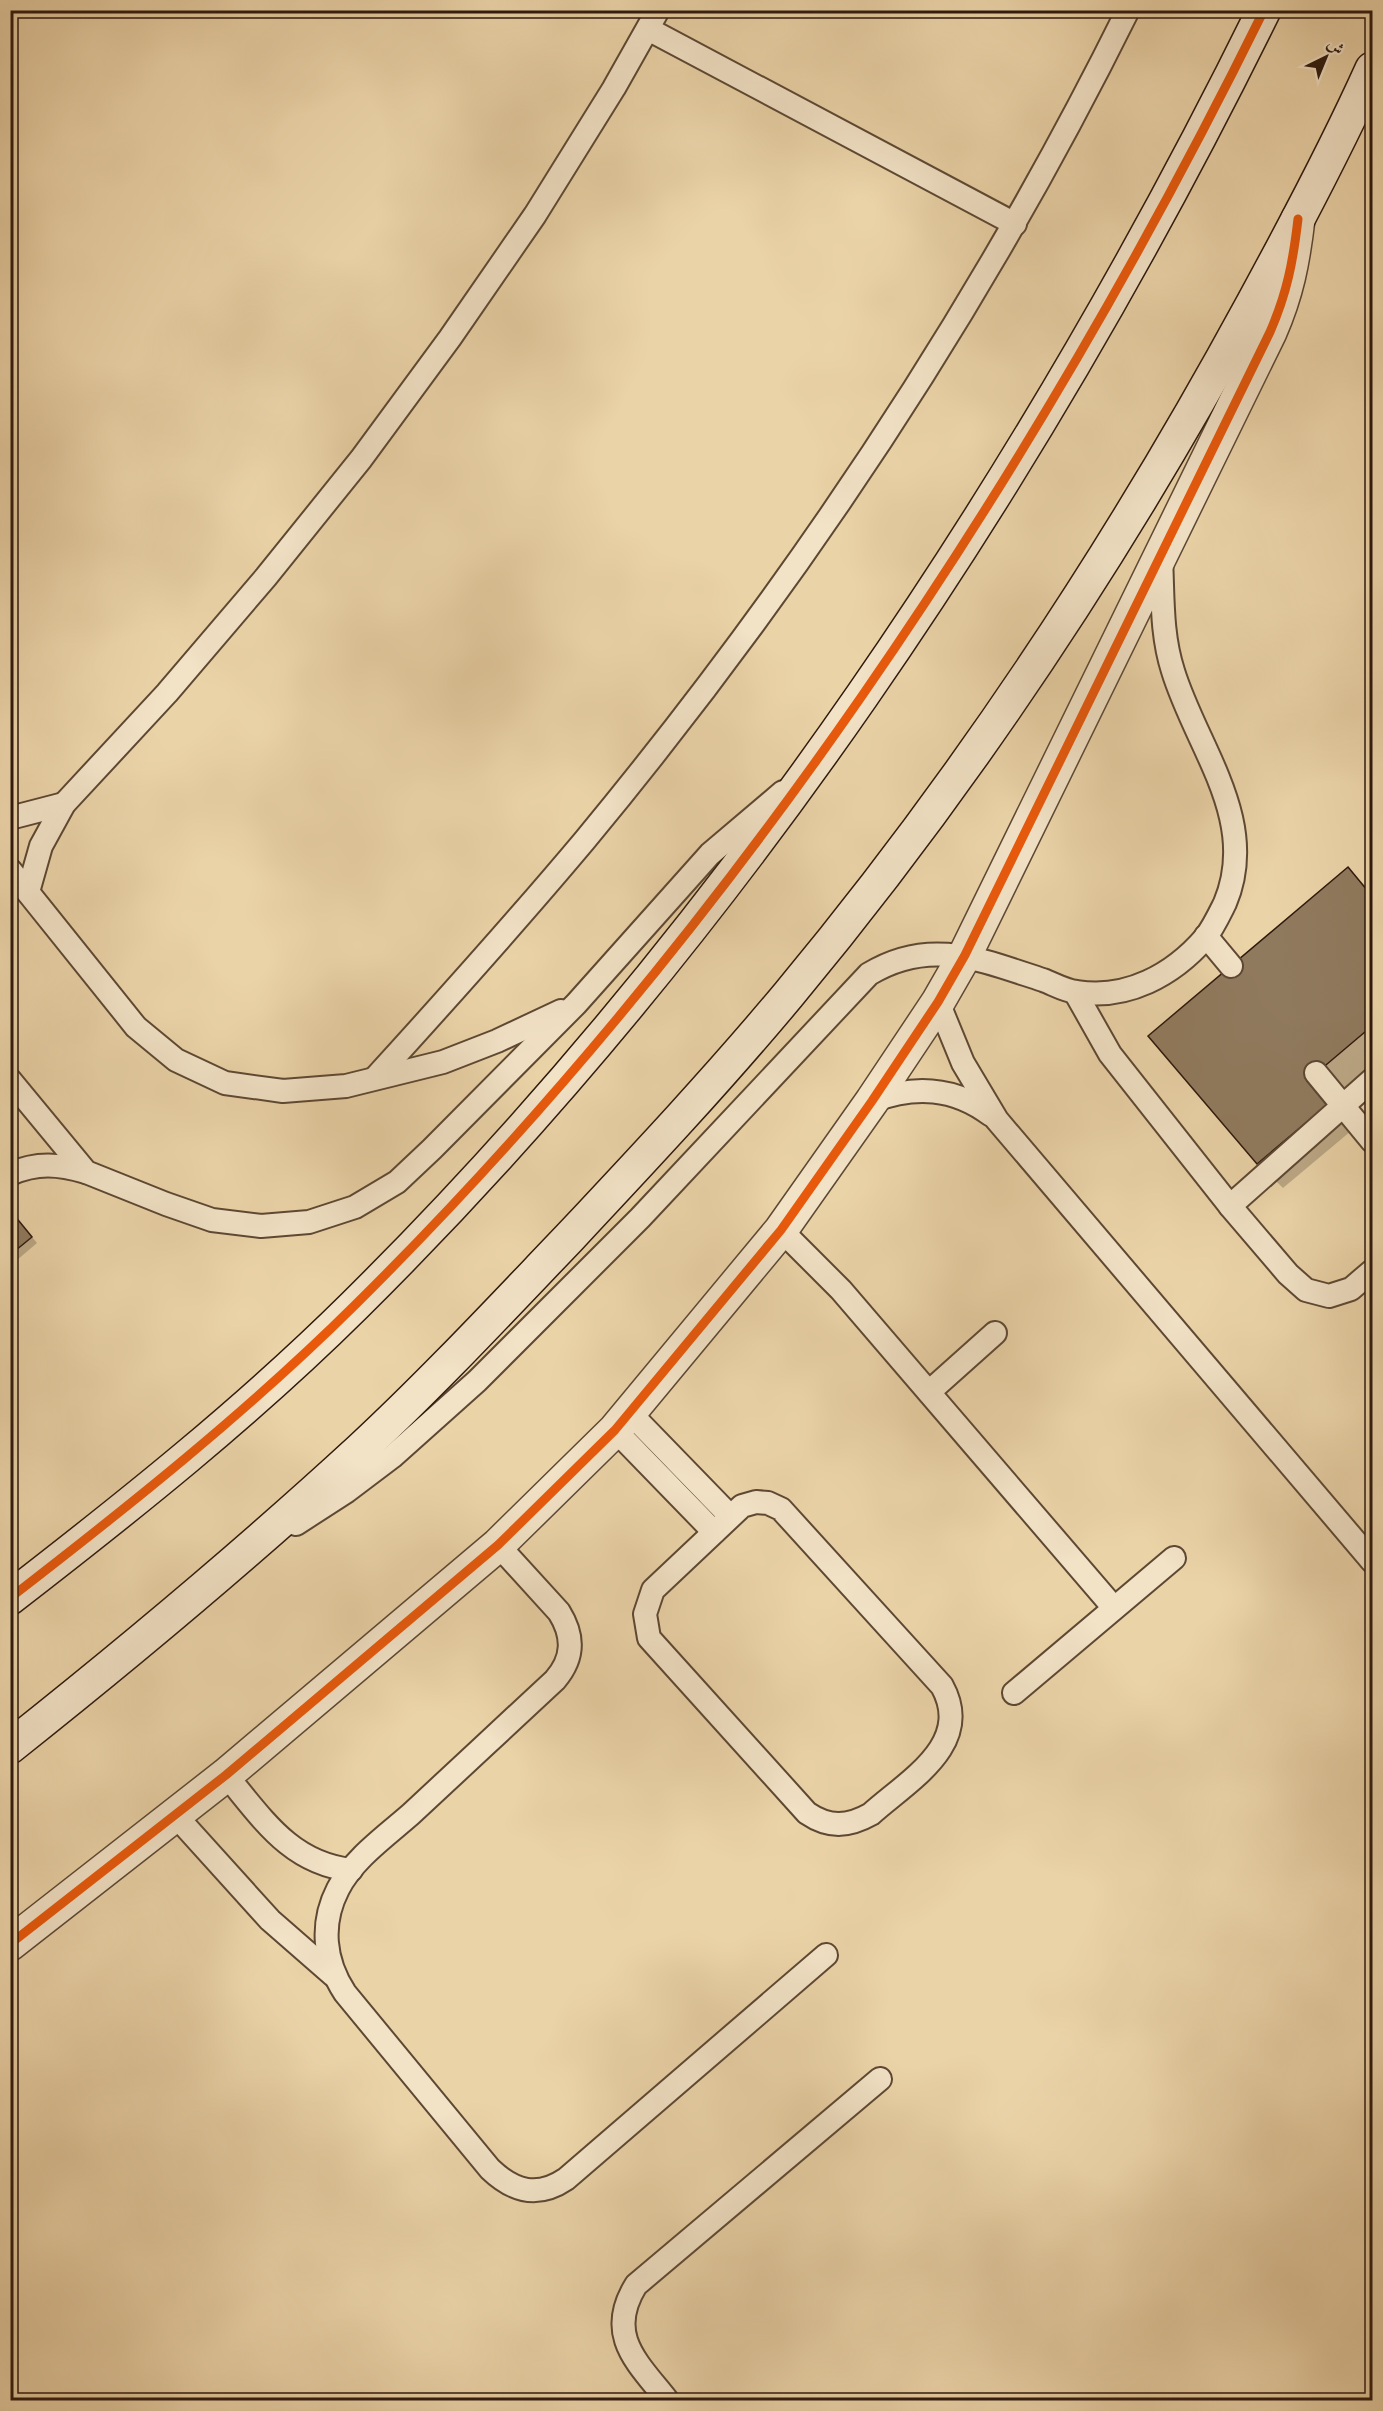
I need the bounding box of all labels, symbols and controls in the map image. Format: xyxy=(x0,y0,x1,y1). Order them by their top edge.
north arrow xyxy=(1296,27,1356,87)
text: ش xyxy=(1323,34,1348,59)

